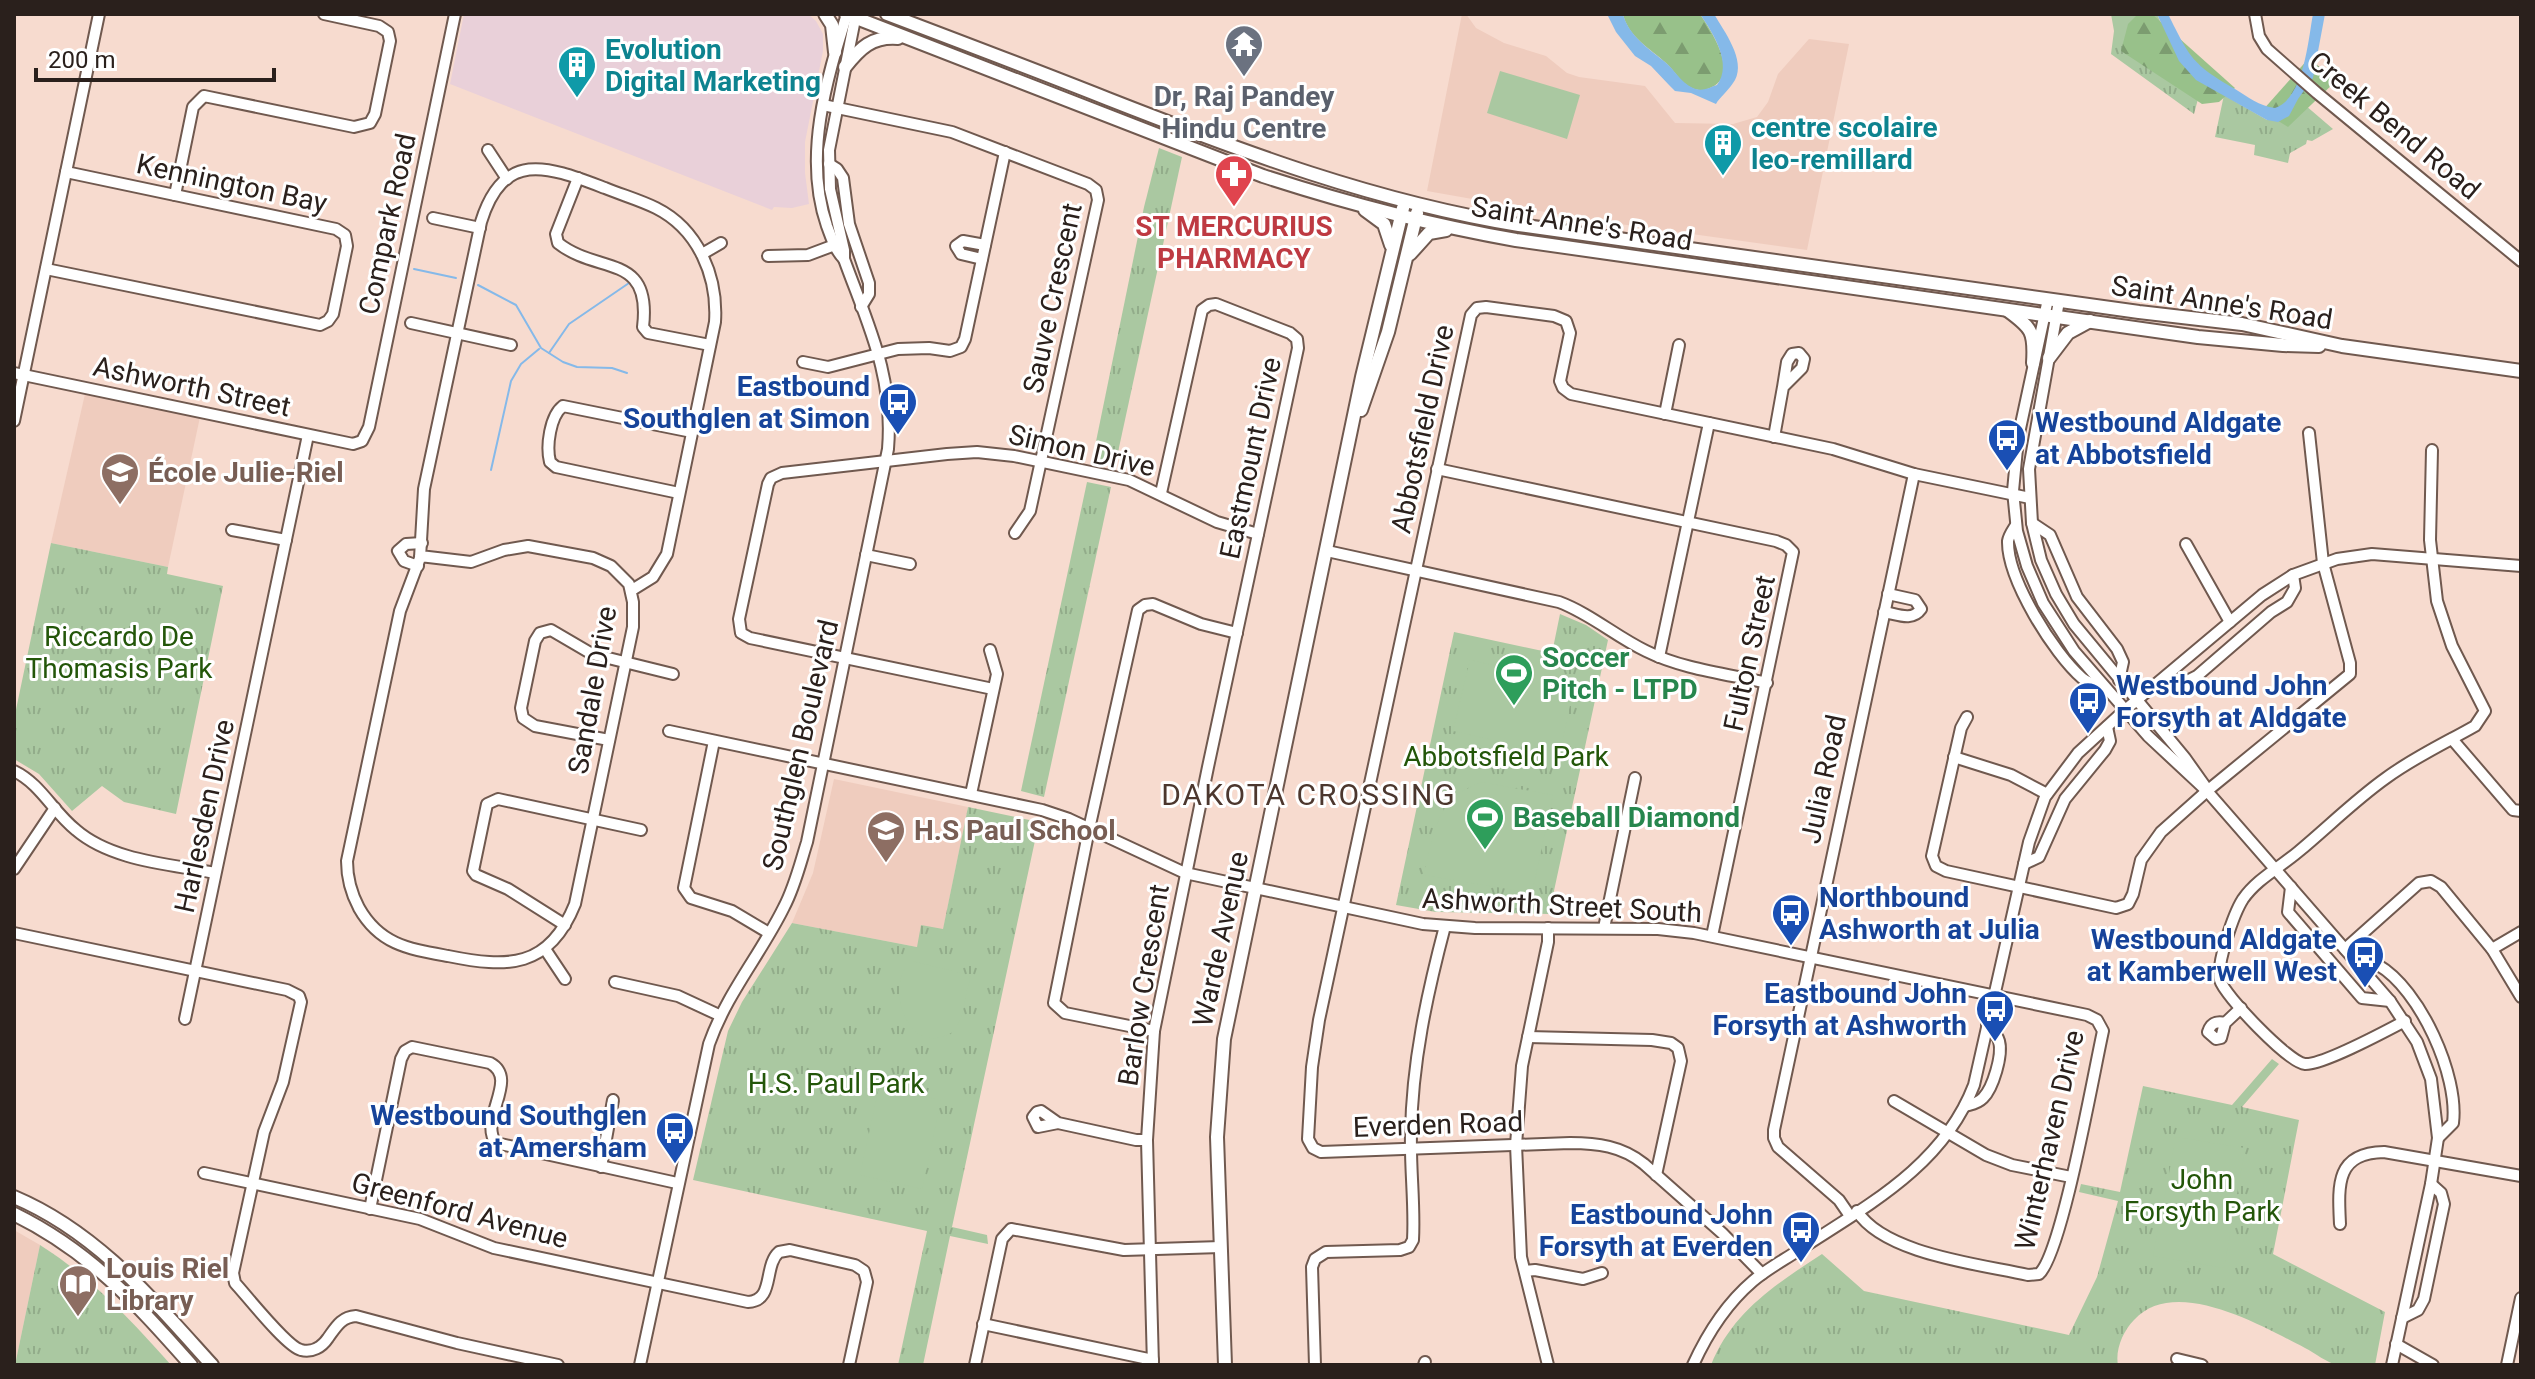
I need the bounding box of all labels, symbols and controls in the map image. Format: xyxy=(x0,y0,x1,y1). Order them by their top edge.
temple icon: Dr, Raj Pandey Hindu Centre xyxy=(1223,23,1265,78)
scale bar xyxy=(36,32,274,82)
place label: Evolution Digital Marketing xyxy=(605,33,821,98)
building icon: Evolution Digital Marketing xyxy=(556,44,598,99)
street label: Creek Bend Road xyxy=(2302,44,2487,206)
text: 200 m xyxy=(48,46,115,74)
place label: Dr, Raj Pandey Hindu Centre xyxy=(1154,80,1335,145)
place label: centre scolaire leo-remillard xyxy=(1751,111,1938,176)
building icon: centre scolaire leo-remillard xyxy=(1702,122,1744,177)
street label: Compark Road xyxy=(352,130,423,318)
street label: Kennington Bay xyxy=(134,147,330,220)
pharmacy icon: ST MERCURIUS PHARMACY xyxy=(1213,153,1255,208)
street label: Saint Anne's Road xyxy=(1469,190,1695,257)
street label: Sauve Crescent xyxy=(1016,200,1089,396)
place label: ST MERCURIUS PHARMACY xyxy=(1135,210,1333,275)
street label: Saint Anne's Road xyxy=(2109,269,2335,336)
street label: Abbotsfield Drive xyxy=(1384,322,1461,536)
street label: Ashworth Street xyxy=(90,349,293,423)
street label: Eastmount Drive xyxy=(1213,354,1288,562)
place label: Eastbound Southglen at Simon xyxy=(623,370,870,435)
bus stop icon: Eastbound Southglen at Simon xyxy=(877,381,919,436)
place label: Westbound Aldgate at Abbotsfield xyxy=(2035,406,2281,471)
bus stop icon: Westbound Aldgate at Abbotsfield xyxy=(1986,417,2028,472)
street label: Simon Drive xyxy=(1005,418,1158,483)
school or university icon: École Julie-Riel xyxy=(99,451,141,506)
place label: École Julie-Riel xyxy=(148,456,344,489)
street label: Fulton Street xyxy=(1717,572,1782,734)
street label: Sandale Drive xyxy=(561,604,623,777)
street label: Southglen Boulevard xyxy=(756,617,845,874)
park label: Riccardo De Thomasis Park xyxy=(26,620,213,685)
place label: Soccer Pitch - LTPD xyxy=(1542,641,1698,706)
sports icon: Soccer Pitch - LTPD xyxy=(1493,652,1535,707)
place label: Westbound John Forsyth at Aldgate xyxy=(2116,669,2347,734)
bus stop icon: Westbound John Forsyth at Aldgate xyxy=(2067,680,2109,735)
street label: Julia Road xyxy=(1794,712,1853,847)
street label: Harlesden Drive xyxy=(168,716,241,916)
park label: Abbotsfield Park xyxy=(1403,740,1610,773)
district label: DAKOTA CROSSING xyxy=(1161,777,1457,812)
sports icon: Baseball Diamond xyxy=(1464,796,1506,851)
place label: Baseball Diamond xyxy=(1513,801,1740,834)
school or university icon: H.S Paul School xyxy=(865,809,907,864)
place label: H.S Paul School xyxy=(914,814,1116,847)
street label: Warde Avenue xyxy=(1186,849,1255,1030)
place label: Northbound Ashworth at Julia xyxy=(1819,881,2040,946)
street label: Barlow Crescent xyxy=(1111,882,1176,1088)
street label: Ashworth Street South xyxy=(1421,882,1703,929)
bus stop icon: Northbound Ashworth at Julia xyxy=(1770,892,1812,947)
place label: Westbound Aldgate at Kamberwell West xyxy=(2087,923,2337,988)
bus stop icon: Westbound Aldgate at Kamberwell West xyxy=(2344,934,2386,989)
place label: Eastbound John Forsyth at Ashworth xyxy=(1713,977,1967,1042)
bus stop icon: Eastbound John Forsyth at Ashworth xyxy=(1974,988,2016,1043)
street label: Winterhaven Drive xyxy=(2008,1027,2091,1253)
park label: H.S. Paul Park xyxy=(748,1067,925,1100)
place label: Westbound Southglen at Amersham xyxy=(370,1099,647,1164)
street label: Everden Road xyxy=(1352,1105,1524,1144)
bus stop icon: Westbound Southglen at Amersham xyxy=(654,1110,696,1165)
park label: John Forsyth Park xyxy=(2124,1163,2281,1228)
street label: Greenford Avenue xyxy=(348,1166,572,1255)
place label: Eastbound John Forsyth at Everden xyxy=(1539,1198,1773,1263)
bus stop icon: Eastbound John Forsyth at Everden xyxy=(1780,1209,1822,1264)
place label: Louis Riel Library xyxy=(106,1252,229,1317)
library icon: Louis Riel Library xyxy=(57,1263,99,1318)

